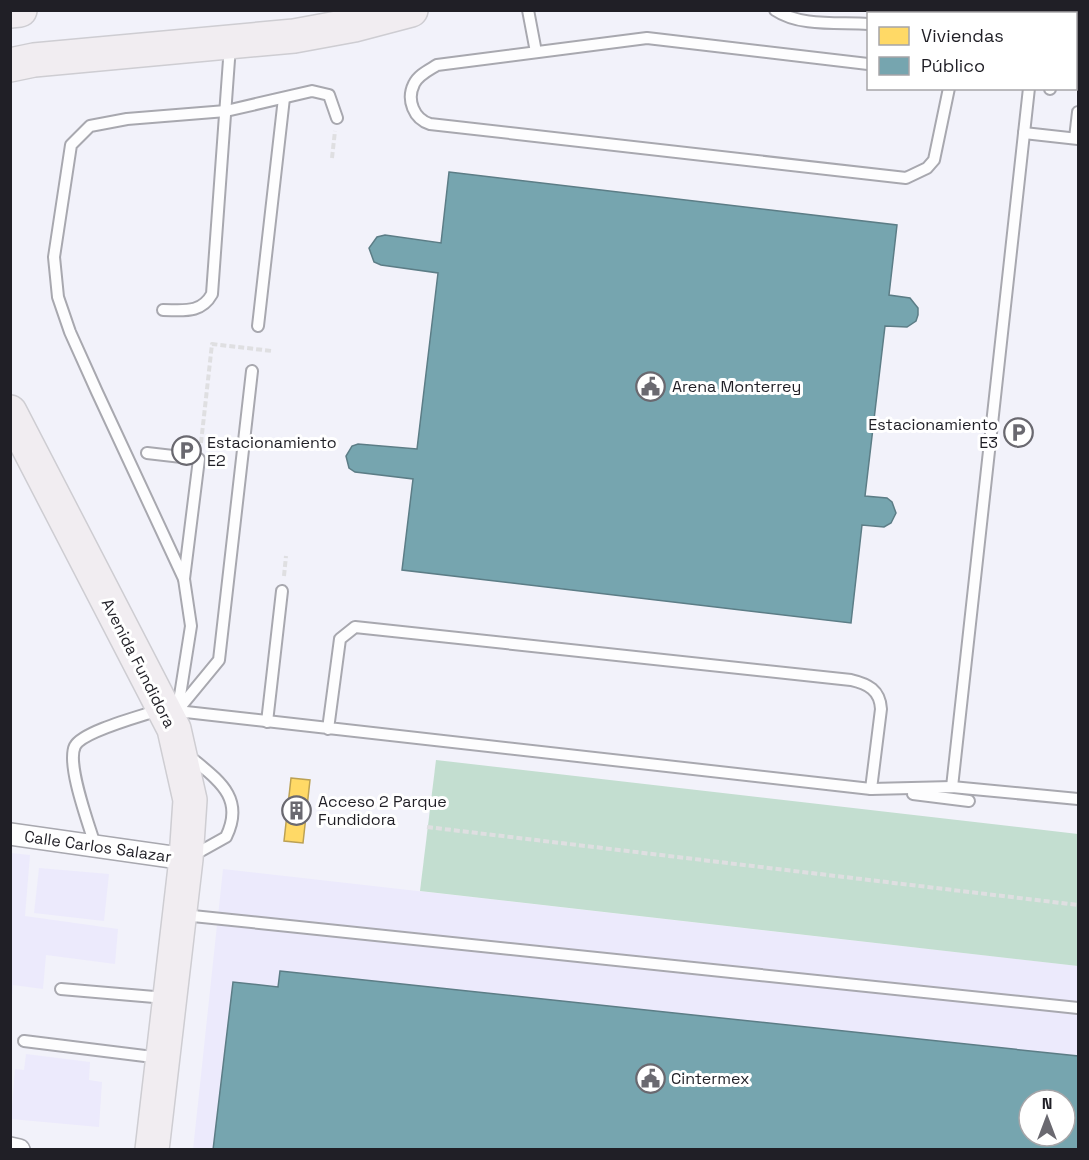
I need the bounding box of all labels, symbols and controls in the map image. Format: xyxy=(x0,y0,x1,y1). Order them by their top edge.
legend xyxy=(867,12,1077,90)
text: Viviendas xyxy=(921,24,1004,47)
text: Público xyxy=(921,54,985,77)
public building icon: Arena Monterrey xyxy=(635,370,667,402)
place label: Arena Monterrey xyxy=(672,376,801,397)
place label: Estacionamiento E3 xyxy=(868,414,998,453)
parking icon: Estacionamiento E3 xyxy=(1003,417,1035,449)
place label: Estacionamiento E2 xyxy=(207,432,337,471)
parking icon: Estacionamiento E2 xyxy=(170,435,202,467)
street label: Avenida Fundidora xyxy=(97,595,180,731)
place label: Acceso 2 Parque Fundidora xyxy=(318,791,447,830)
building icon: Acceso 2 Parque Fundidora xyxy=(281,794,313,826)
street label: Calle Carlos Salazar xyxy=(23,826,173,867)
public building icon: Cintermex xyxy=(634,1062,666,1094)
place label: Cintermex xyxy=(671,1068,750,1089)
north arrow xyxy=(1017,1088,1077,1148)
text: N xyxy=(1042,1093,1052,1114)

